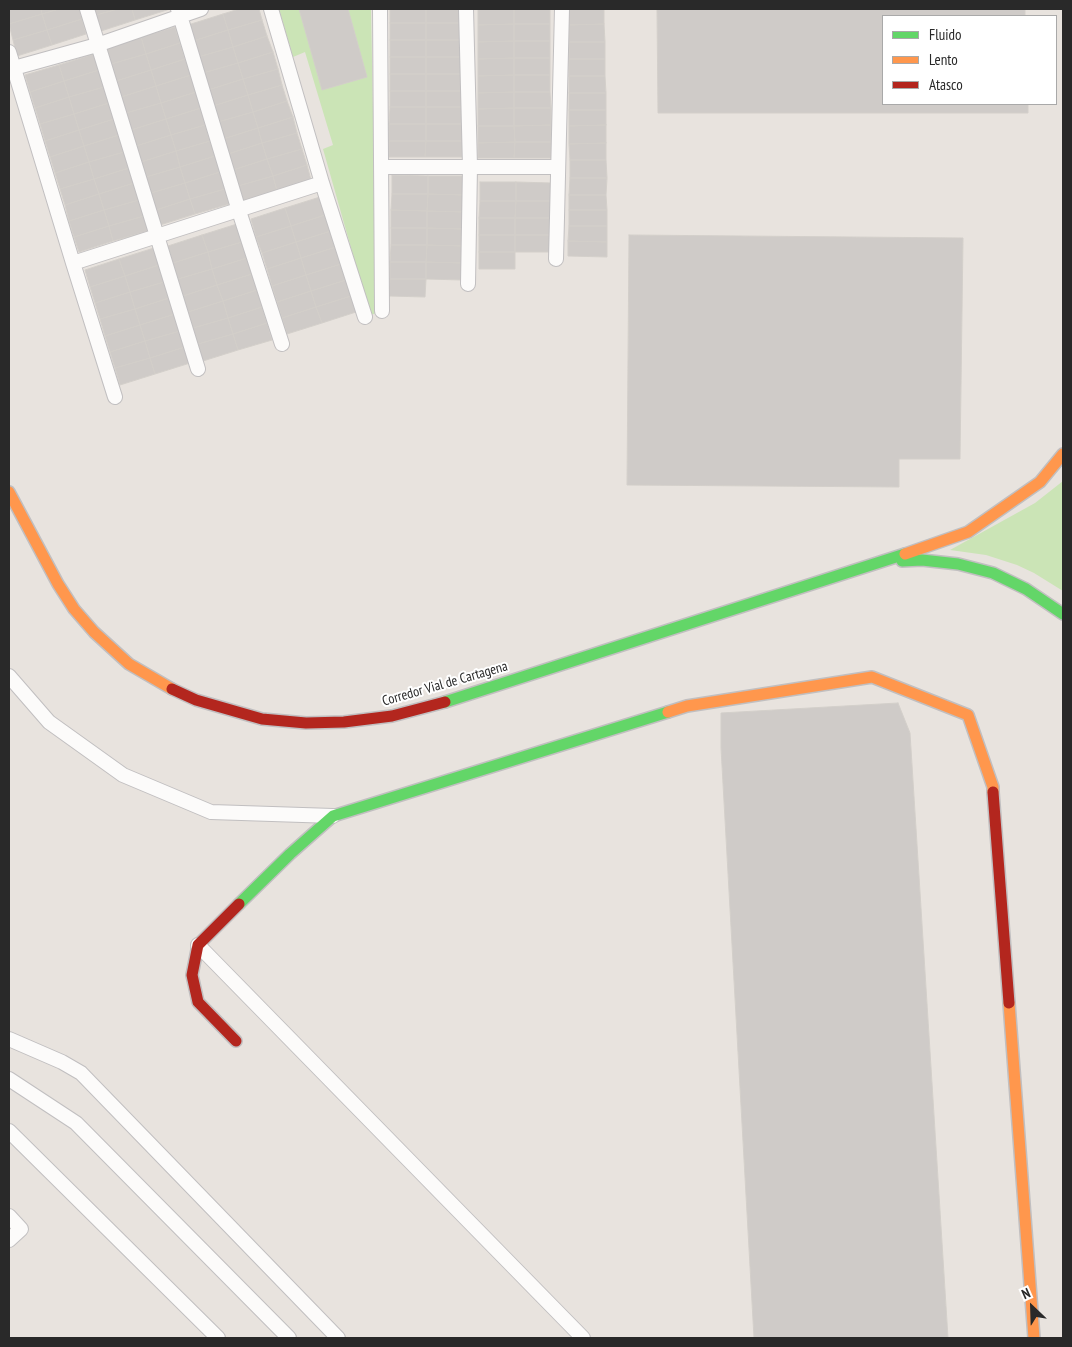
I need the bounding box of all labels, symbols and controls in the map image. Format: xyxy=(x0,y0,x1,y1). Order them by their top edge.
legend xyxy=(882,15,1057,105)
text: Fluido xyxy=(929,25,961,44)
text: Lento xyxy=(929,50,958,69)
text: Atasco xyxy=(929,75,963,94)
street label: Corredor Vial de Cartagena xyxy=(380,658,510,710)
north arrow xyxy=(1007,1282,1057,1332)
text: N xyxy=(1019,1284,1033,1303)

